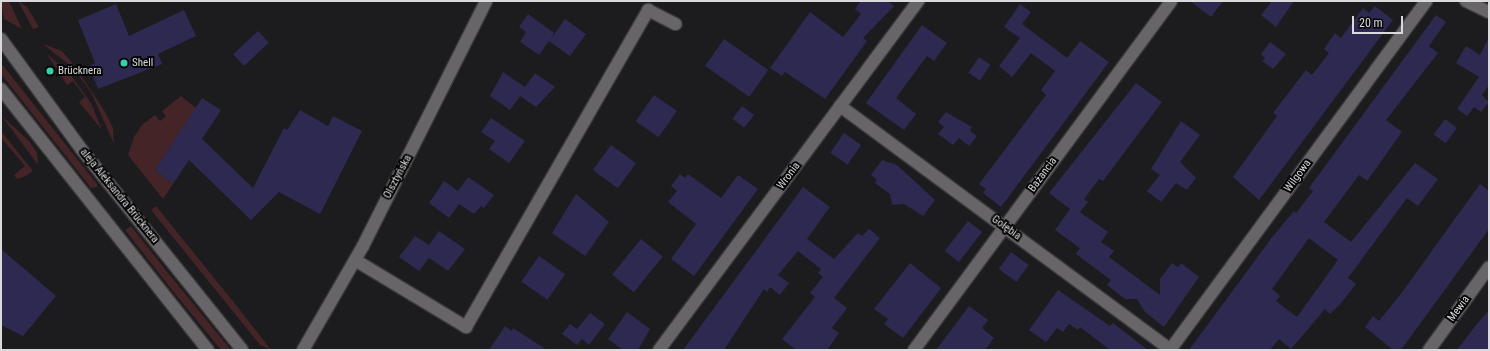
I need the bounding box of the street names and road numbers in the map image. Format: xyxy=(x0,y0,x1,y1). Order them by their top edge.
street label: aleja Aleksandra Brücknera xyxy=(77,146,161,246)
street label: Olsztyńska xyxy=(381,153,415,201)
street label: Bażancia xyxy=(1026,155,1060,195)
street label: Wilgowa xyxy=(1282,157,1314,195)
street label: Wronia xyxy=(775,160,803,192)
street label: Gołębia xyxy=(989,213,1023,243)
street label: Mewia xyxy=(1445,294,1473,324)

